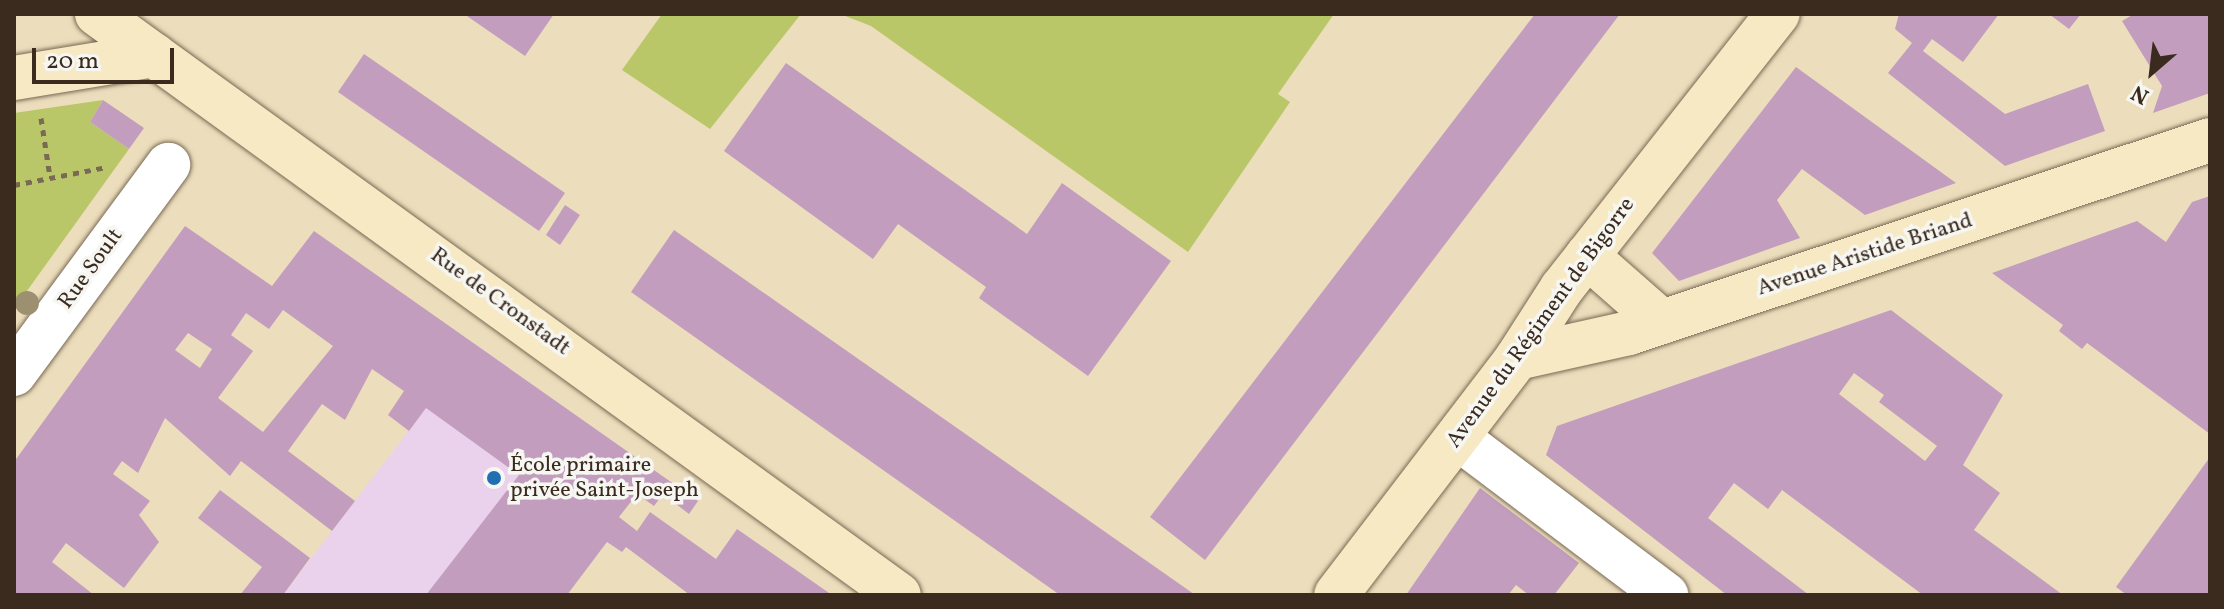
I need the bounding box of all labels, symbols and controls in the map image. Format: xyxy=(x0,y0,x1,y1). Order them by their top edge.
scale bar xyxy=(36,32,178,82)
north arrow xyxy=(2112,32,2192,112)
text: 20 m xyxy=(46,45,99,79)
text: N xyxy=(2126,76,2155,111)
street label: Avenue du Régiment de Bigorre xyxy=(1441,193,1641,453)
street label: Avenue Aristide Briand xyxy=(1754,208,1976,302)
street label: Rue Soult xyxy=(53,224,129,314)
street label: Rue de Cronstadt xyxy=(425,242,575,362)
place label: École primaire privée Saint-Joseph xyxy=(510,452,699,504)
marker: École primaire privée Saint-Joseph xyxy=(485,469,503,487)

